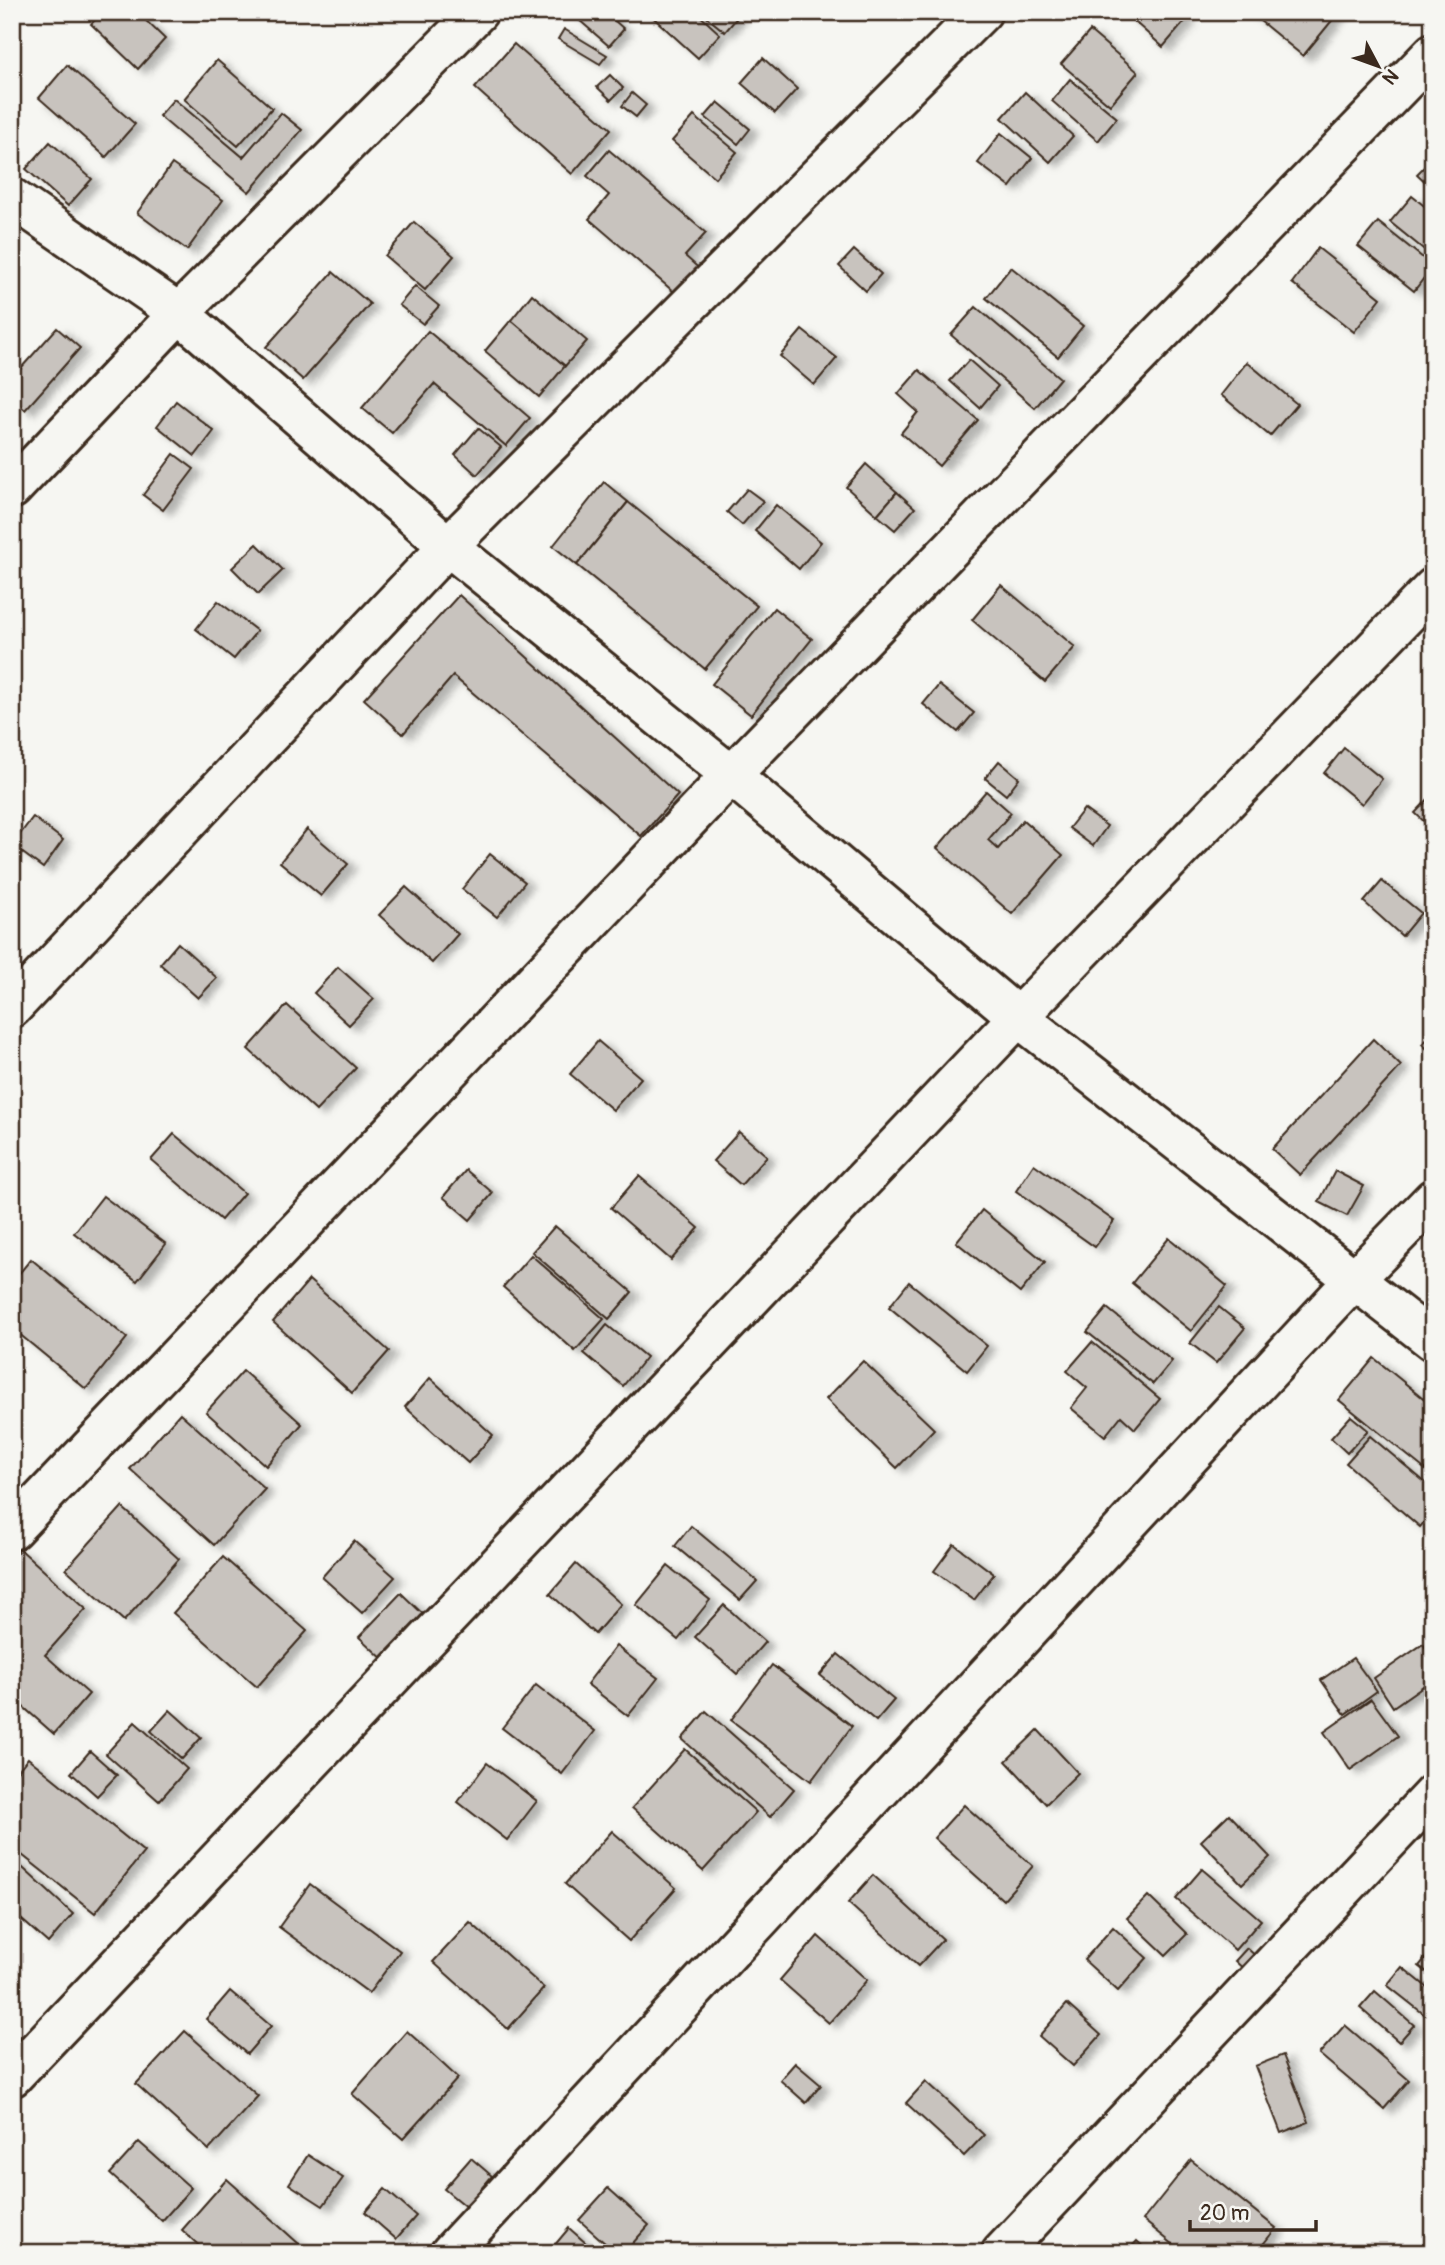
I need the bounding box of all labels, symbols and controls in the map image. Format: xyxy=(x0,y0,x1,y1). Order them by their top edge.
north arrow xyxy=(1344,32,1414,102)
text: N xyxy=(1377,64,1403,89)
scale bar xyxy=(1190,2188,1316,2232)
text: 20 m xyxy=(1200,2200,1249,2227)

